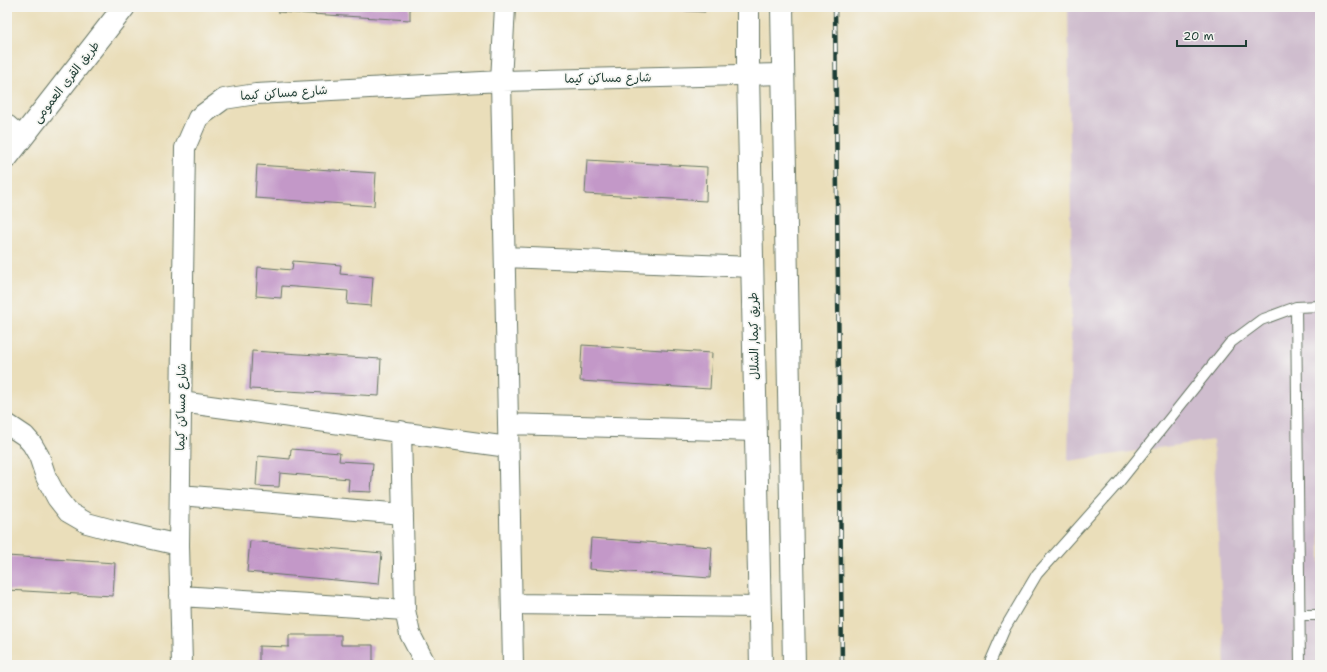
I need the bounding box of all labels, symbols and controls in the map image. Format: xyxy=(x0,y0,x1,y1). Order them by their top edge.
scale bar xyxy=(1177,22,1246,48)
text: 20 m xyxy=(1183,28,1214,44)
street label: طريق القرى العمومى xyxy=(29,38,103,126)
street label: شارع مساكن كيما xyxy=(564,69,652,88)
street label: شارع مساكن كيما xyxy=(240,82,328,105)
street label: طريق كيما, الشلال xyxy=(745,292,763,380)
street label: شارع مساكن كيما xyxy=(172,363,191,451)

